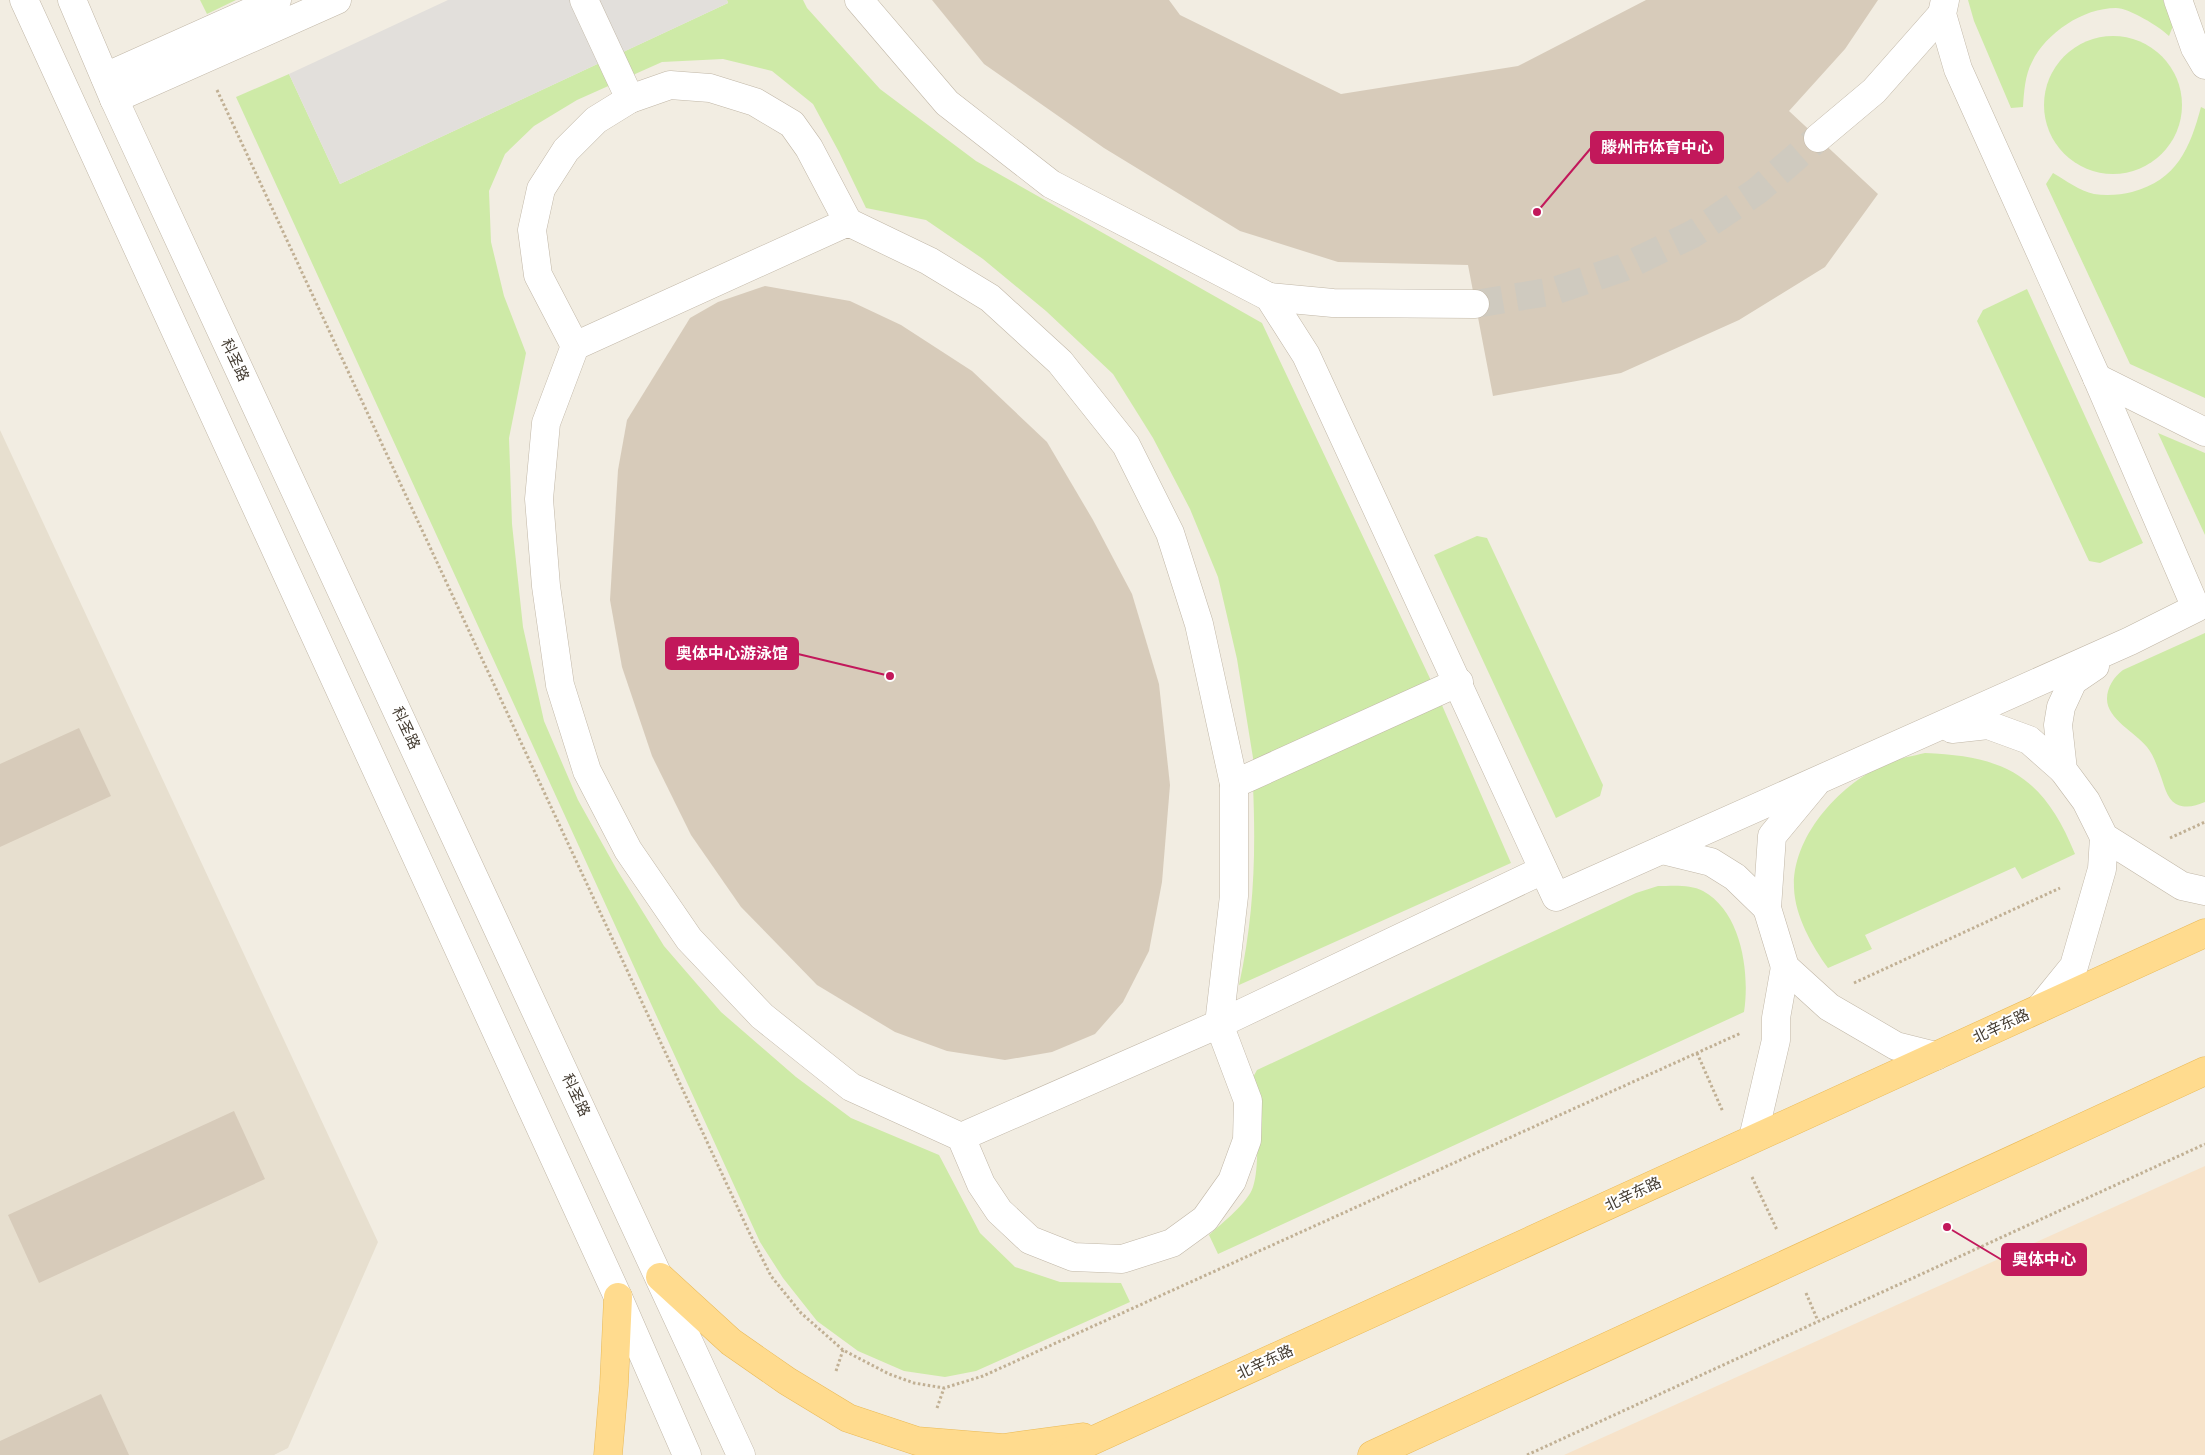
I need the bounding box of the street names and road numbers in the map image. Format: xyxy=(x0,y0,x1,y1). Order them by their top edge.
street label: 科圣路 xyxy=(217,335,254,384)
street label: 科圣路 xyxy=(388,703,425,752)
street label: 北辛东路 xyxy=(1970,1004,2032,1047)
street label: 科圣路 xyxy=(558,1070,595,1119)
street label: 北辛东路 xyxy=(1602,1172,1664,1215)
street label: 北辛东路 xyxy=(1234,1340,1296,1383)

